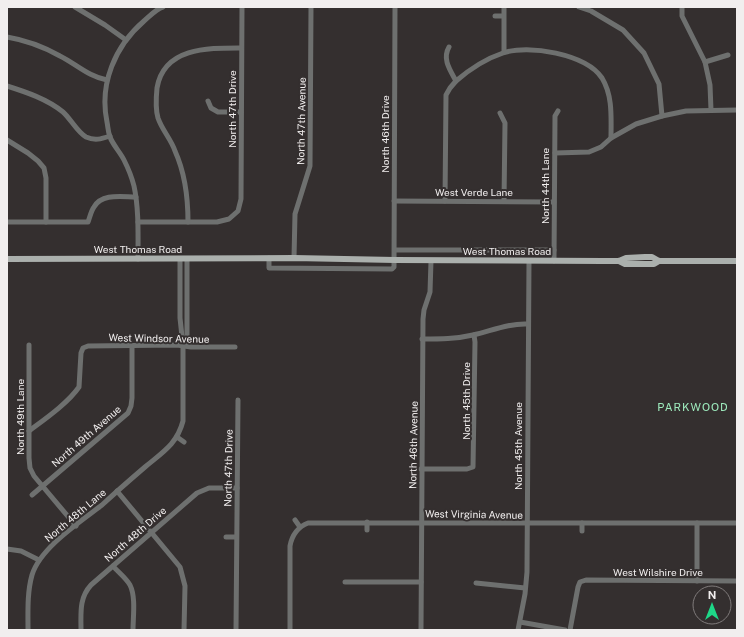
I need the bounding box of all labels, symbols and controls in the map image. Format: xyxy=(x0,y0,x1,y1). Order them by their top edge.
street label: North 47th Drive xyxy=(226,70,238,148)
street label: North 47th Avenue xyxy=(294,77,308,165)
street label: North 46th Drive xyxy=(379,95,391,173)
street label: North 44th Lane xyxy=(539,148,551,224)
street label: West Verde Lane xyxy=(435,186,513,198)
street label: West Thomas Road xyxy=(94,243,182,255)
street label: West Thomas Road xyxy=(463,245,551,257)
street label: West Windsor Avenue xyxy=(108,331,210,345)
street label: North 45th Drive xyxy=(460,362,472,440)
street label: North 49th Lane xyxy=(14,379,26,455)
street label: North 46th Avenue xyxy=(406,401,420,489)
district label: PARKWOOD xyxy=(657,401,729,413)
street label: North 49th Avenue xyxy=(49,402,123,469)
street label: North 45th Avenue xyxy=(512,402,524,490)
street label: North 47th Drive xyxy=(221,429,235,507)
street label: North 48th Lane xyxy=(42,486,108,544)
street label: North 48th Drive xyxy=(102,504,169,564)
street label: West Virginia Avenue xyxy=(425,507,523,521)
street label: West Wilshire Drive xyxy=(613,566,703,578)
north arrow xyxy=(692,585,732,625)
text: N xyxy=(708,589,716,601)

